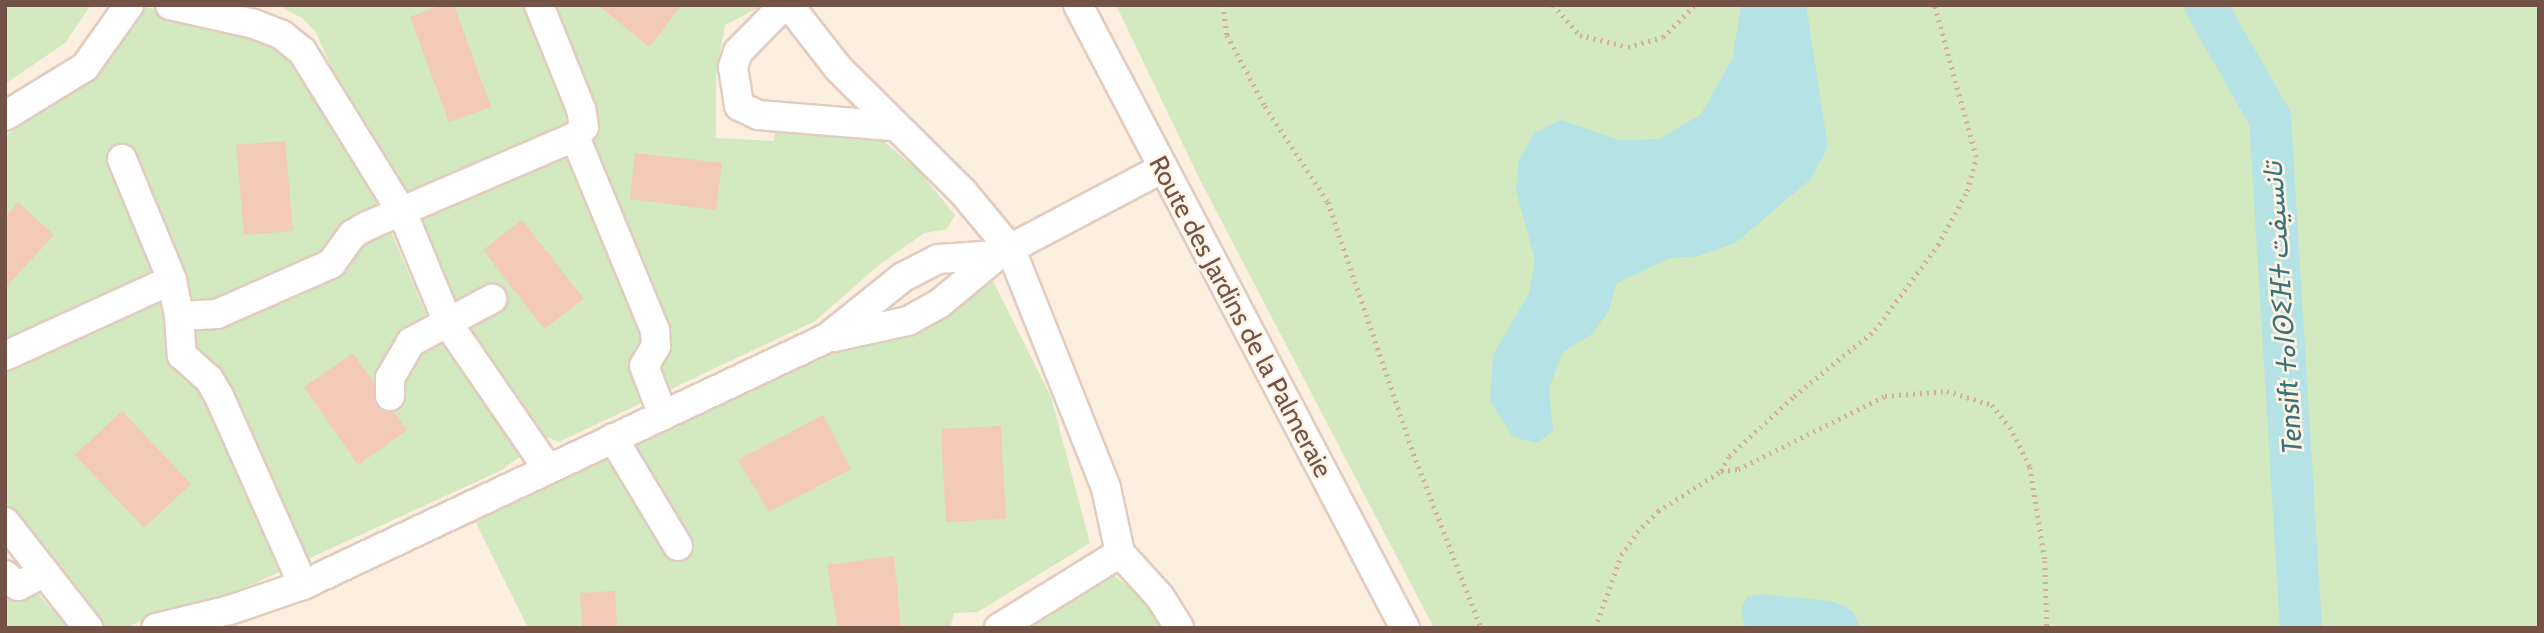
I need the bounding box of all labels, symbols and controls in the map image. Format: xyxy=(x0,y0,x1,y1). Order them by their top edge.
street label: Route des Jardins de la Palmeraie xyxy=(1142,151,1338,483)
water label: Tensift ⵜⴰⵏⵙⵉⴼⵜ تانسيفت xyxy=(2255,161,2309,455)

